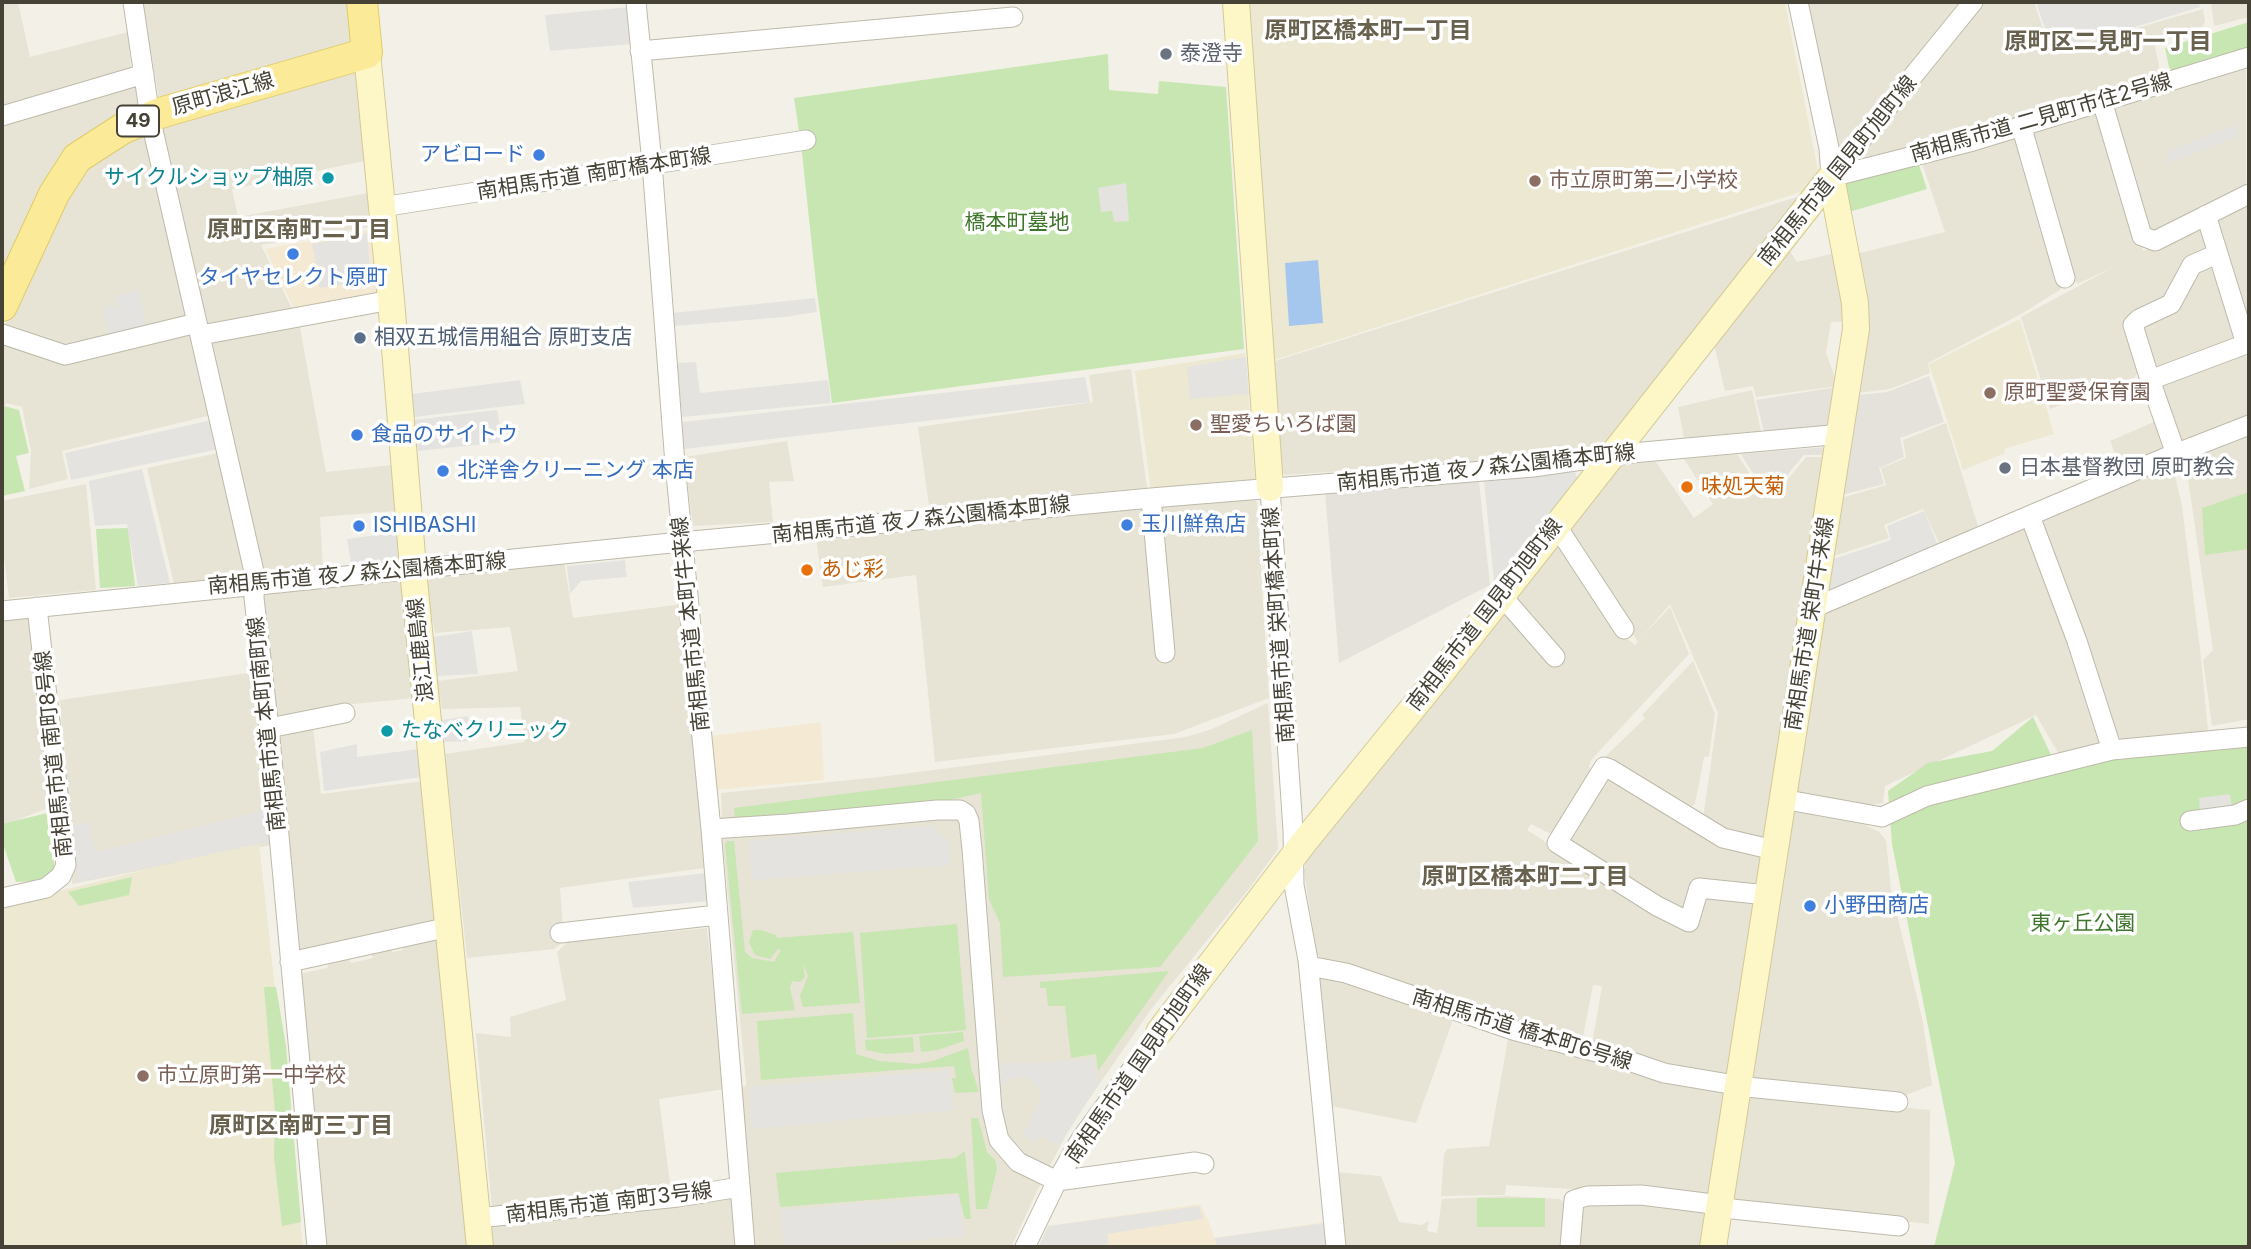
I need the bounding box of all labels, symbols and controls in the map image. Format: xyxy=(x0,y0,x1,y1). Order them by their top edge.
district label: 原町区橋本町一丁目 xyxy=(1265,17,1471,45)
district label: 原町区二見町一丁目 xyxy=(2005,28,2211,56)
place label: 泰澄寺 xyxy=(1180,41,1243,67)
marker: 泰澄寺 xyxy=(1158,46,1174,62)
street label: 原町浪江線 xyxy=(169,67,277,121)
street label: 南相馬市道 二見町市住2号線 xyxy=(1907,69,2175,167)
street label: 南相馬市道 国見町旭町線 xyxy=(1754,71,1922,271)
road number: 49 xyxy=(117,105,159,136)
place label: アビロード xyxy=(420,142,525,168)
street label: 南相馬市道 南町橋本町線 xyxy=(475,143,713,205)
marker: アビロード xyxy=(531,147,547,163)
place label: サイクルショップ柚原 xyxy=(104,165,314,191)
place label: 市立原町第二小学校 xyxy=(1549,168,1738,194)
marker: サイクルショップ柚原 xyxy=(320,170,336,186)
marker: 市立原町第二小学校 xyxy=(1527,173,1543,189)
park label: 橋本町墓地 xyxy=(965,210,1069,236)
district label: 原町区南町二丁目 xyxy=(207,216,391,244)
marker: タイヤセレクト原町 xyxy=(285,246,301,262)
place label: タイヤセレクト原町 xyxy=(199,265,387,291)
place label: 相双五城信用組合 原町支店 xyxy=(374,325,632,351)
marker: 相双五城信用組合 原町支店 xyxy=(352,330,368,346)
place label: 原町聖愛保育園 xyxy=(2004,380,2151,406)
marker: 原町聖愛保育園 xyxy=(1982,385,1998,401)
place label: 聖愛ちいろば園 xyxy=(1210,412,1357,438)
marker: 聖愛ちいろば園 xyxy=(1188,417,1204,433)
place label: 食品のサイトウ xyxy=(371,422,518,448)
marker: 食品のサイトウ xyxy=(349,427,365,443)
street label: 南相馬市道 夜ノ森公園橋本町線 xyxy=(1336,440,1636,496)
place label: 日本基督教団 原町教会 xyxy=(2019,455,2235,481)
place label: 北洋舎クリーニング 本店 xyxy=(457,458,694,484)
marker: 日本基督教団 原町教会 xyxy=(1997,460,2013,476)
marker: 北洋舎クリーニング 本店 xyxy=(435,463,451,479)
place label: 味処天菊 xyxy=(1701,474,1785,500)
marker: 味処天菊 xyxy=(1679,479,1695,495)
street label: 南相馬市道 夜ノ森公園橋本町線 xyxy=(771,492,1071,548)
street label: 南相馬市道 栄町橋本町線 xyxy=(1258,506,1300,744)
place label: 玉川鮮魚店 xyxy=(1141,512,1246,538)
place label: ISHIBASHI xyxy=(373,513,476,539)
street label: 南相馬市道 国見町旭町線 xyxy=(1402,514,1568,716)
street label: 南相馬市道 本町牛来線 xyxy=(667,515,715,733)
street label: 南相馬市道 栄町牛来線 xyxy=(1781,515,1839,733)
marker: 玉川鮮魚店 xyxy=(1119,517,1135,533)
marker: ISHIBASHI xyxy=(351,518,367,534)
street label: 南相馬市道 夜ノ森公園橋本町線 xyxy=(207,548,507,600)
place label: あじ彩 xyxy=(821,557,884,583)
marker: あじ彩 xyxy=(799,562,815,578)
street label: 浪江鹿島線 xyxy=(403,596,439,704)
street label: 南相馬市道 本町南町線 xyxy=(243,615,291,833)
street label: 南相馬市道 南町8号線 xyxy=(31,649,77,859)
place label: たなべクリニック xyxy=(401,718,569,744)
marker: たなべクリニック xyxy=(379,723,395,739)
district label: 原町区橋本町二丁目 xyxy=(1422,863,1628,891)
place label: 小野田商店 xyxy=(1824,893,1929,919)
marker: 小野田商店 xyxy=(1802,898,1818,914)
park label: 東ヶ丘公園 xyxy=(2031,911,2135,937)
street label: 南相馬市道 国見町旭町線 xyxy=(1061,960,1217,1168)
street label: 南相馬市道 橋本町6号線 xyxy=(1409,984,1635,1076)
place label: 市立原町第一中学校 xyxy=(157,1063,346,1089)
marker: 市立原町第一中学校 xyxy=(135,1068,151,1084)
district label: 原町区南町三丁目 xyxy=(209,1112,393,1140)
street label: 南相馬市道 南町3号線 xyxy=(504,1178,714,1228)

